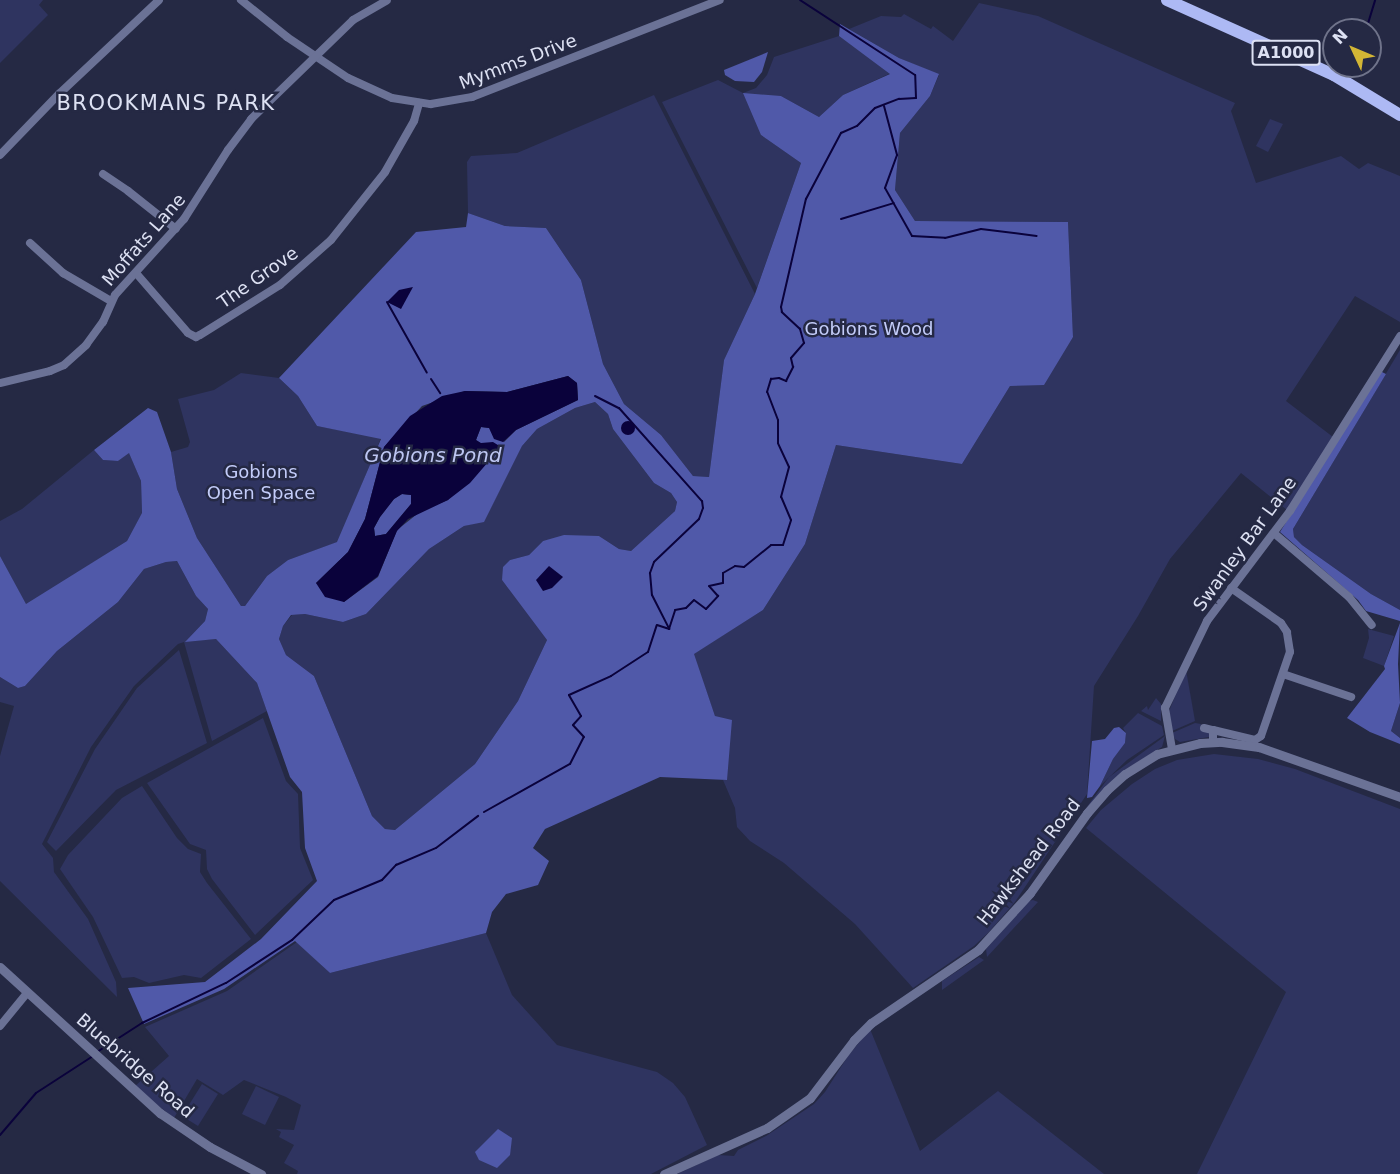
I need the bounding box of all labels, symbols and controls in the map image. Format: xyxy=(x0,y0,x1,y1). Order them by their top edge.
north arrow xyxy=(1322,18,1382,78)
text: N xyxy=(1329,25,1352,48)
street label: Mymms Drive xyxy=(456,30,580,94)
road number: A1000 xyxy=(1252,40,1320,66)
district label: BROOKMANS PARK xyxy=(56,90,276,116)
street label: Moffats Lane xyxy=(98,189,190,291)
street label: The Grove xyxy=(214,243,302,313)
park label: Gobions Wood xyxy=(804,318,934,340)
water label: Gobions Pond xyxy=(364,443,502,467)
park label: Gobions Open Space xyxy=(207,462,315,504)
street label: Swanley Bar Lane xyxy=(1189,472,1301,616)
street label: Hawkshead Road xyxy=(973,794,1085,930)
street label: Bluebridge Road xyxy=(72,1009,198,1123)

